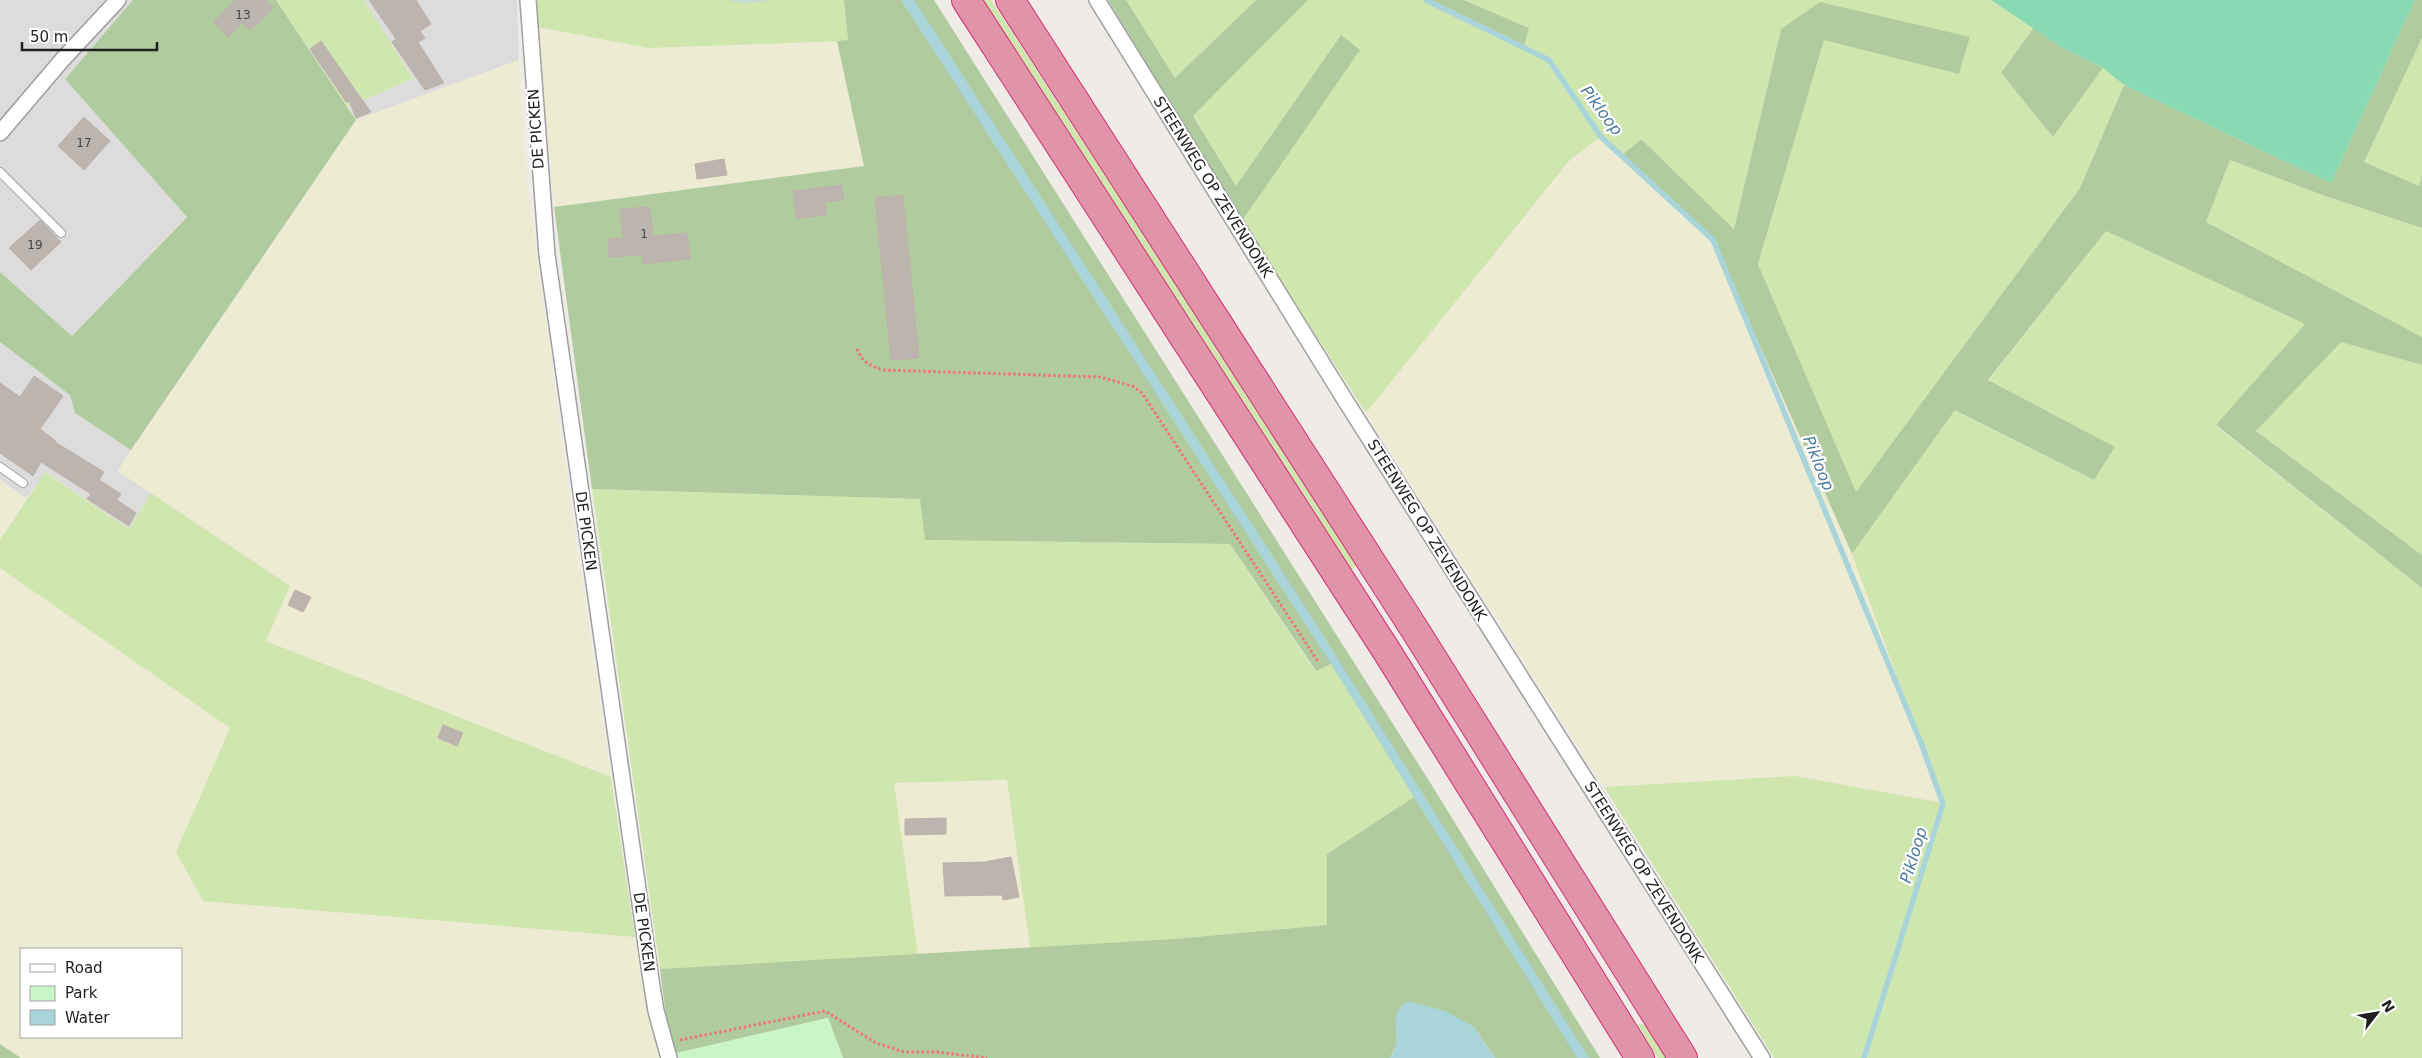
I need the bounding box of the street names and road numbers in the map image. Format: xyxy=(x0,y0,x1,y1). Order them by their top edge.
street label: DE PICKEN xyxy=(524,88,548,170)
street label: STEENWEG OP ZEVENDONK xyxy=(1150,93,1277,282)
street label: STEENWEG OP ZEVENDONK xyxy=(1364,436,1491,625)
street label: DE PICKEN xyxy=(572,490,600,572)
street label: STEENWEG OP ZEVENDONK xyxy=(1581,778,1708,967)
street label: DE PICKEN xyxy=(630,891,658,973)

